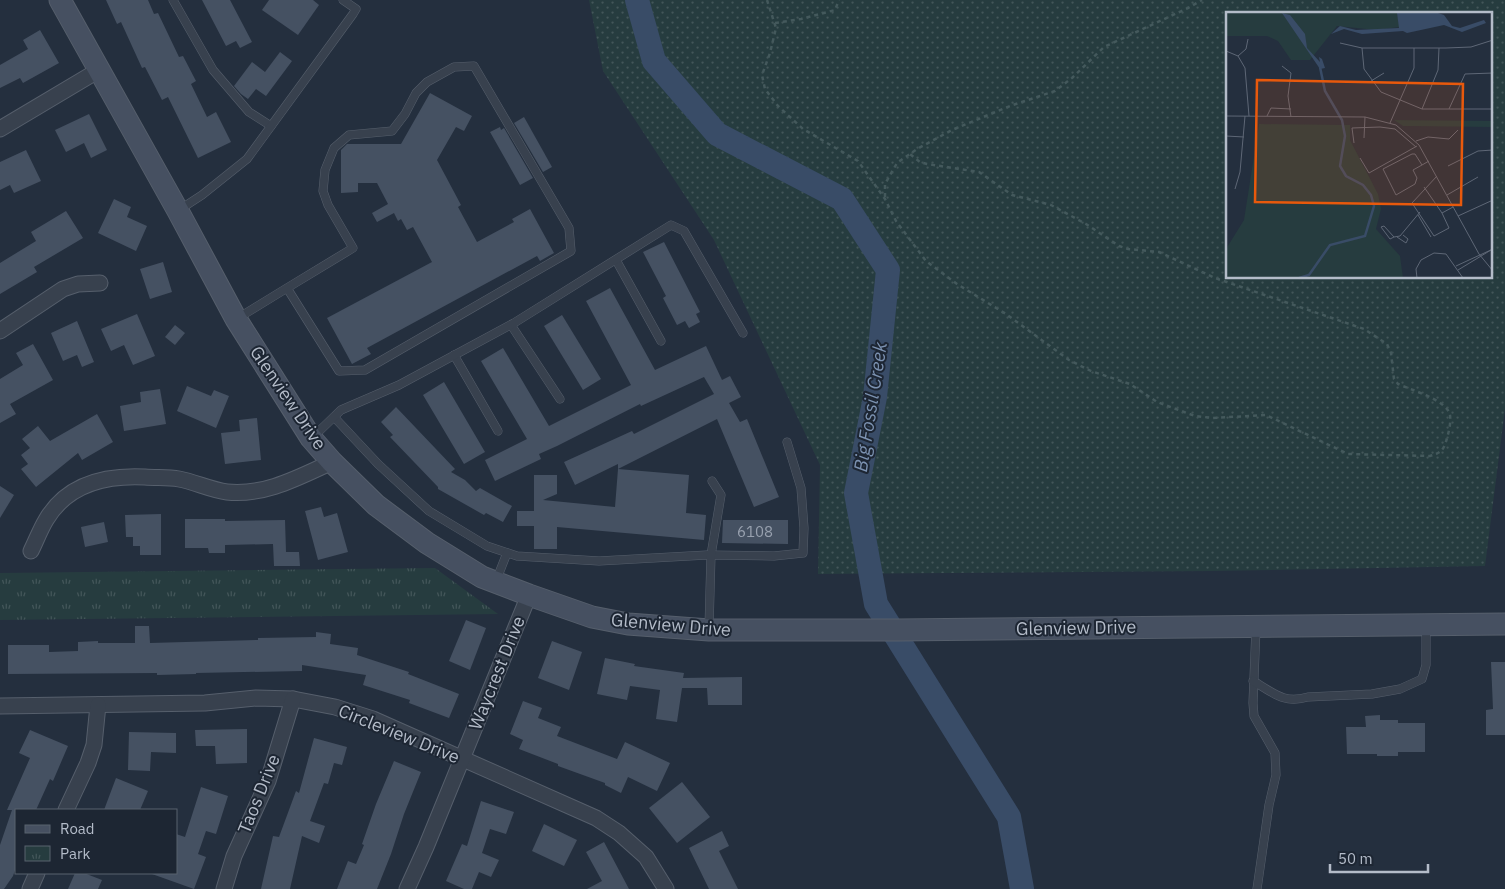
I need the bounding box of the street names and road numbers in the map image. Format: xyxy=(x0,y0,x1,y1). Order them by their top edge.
street label: Glenview Drive xyxy=(245,341,332,454)
street label: Glenview Drive xyxy=(610,608,732,641)
street label: Waycrest Drive xyxy=(463,612,530,733)
street label: Glenview Drive xyxy=(1016,615,1136,640)
street label: Circleview Drive xyxy=(335,699,463,768)
street label: Taos Drive xyxy=(232,751,285,837)

